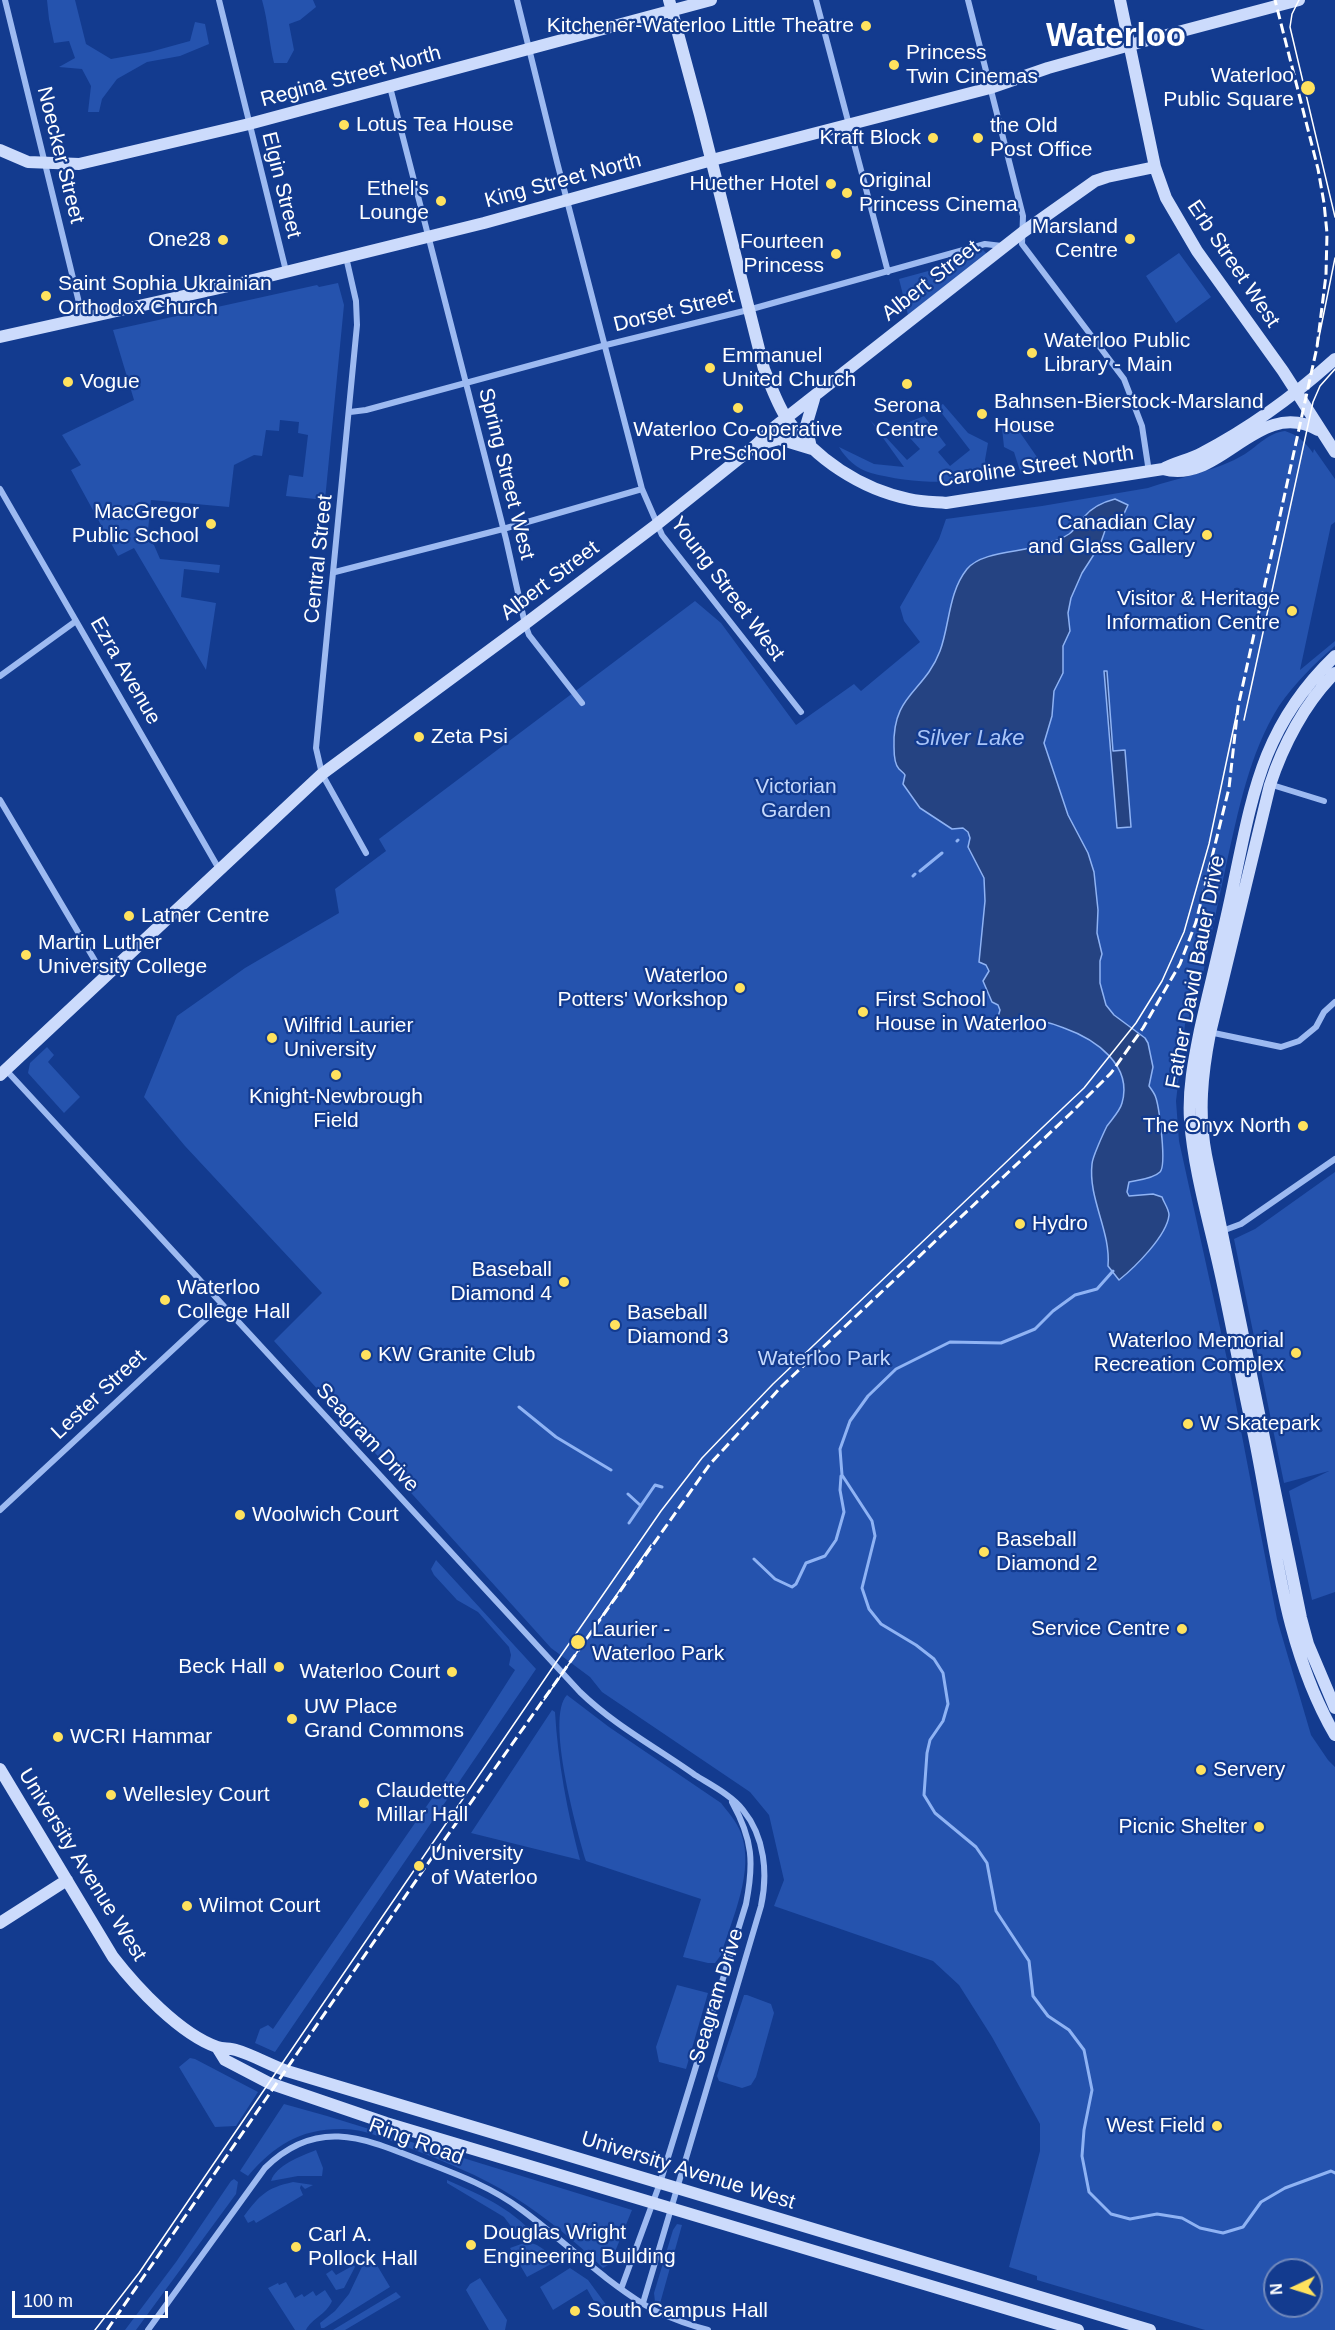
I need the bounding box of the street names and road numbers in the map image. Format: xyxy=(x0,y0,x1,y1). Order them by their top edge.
street label: Regina Street North xyxy=(258,41,444,113)
street label: Noecker Street xyxy=(31,84,89,226)
street label: Elgin Street xyxy=(256,129,306,241)
street label: King Street North xyxy=(482,148,644,214)
street label: Erb Street West xyxy=(1181,196,1285,332)
street label: Albert Street xyxy=(877,235,985,327)
street label: Dorset Street xyxy=(611,284,737,338)
street label: Spring Street West xyxy=(473,386,539,562)
street label: Caroline Street North xyxy=(937,441,1135,493)
street label: Central Street xyxy=(300,493,338,625)
street label: Young Street West xyxy=(665,512,789,666)
street label: Albert Street xyxy=(496,536,604,626)
street label: Ezra Avenue xyxy=(84,613,166,729)
street label: Father David Bauer Drive xyxy=(1161,853,1231,1091)
street label: Lester Street xyxy=(46,1345,152,1445)
street label: Seagram Drive xyxy=(310,1378,424,1498)
street label: University Avenue West xyxy=(12,1764,152,1966)
street label: Seagram Drive xyxy=(684,1925,750,2067)
street label: Ring Road xyxy=(365,2113,467,2171)
street label: University Avenue West xyxy=(578,2126,798,2216)

